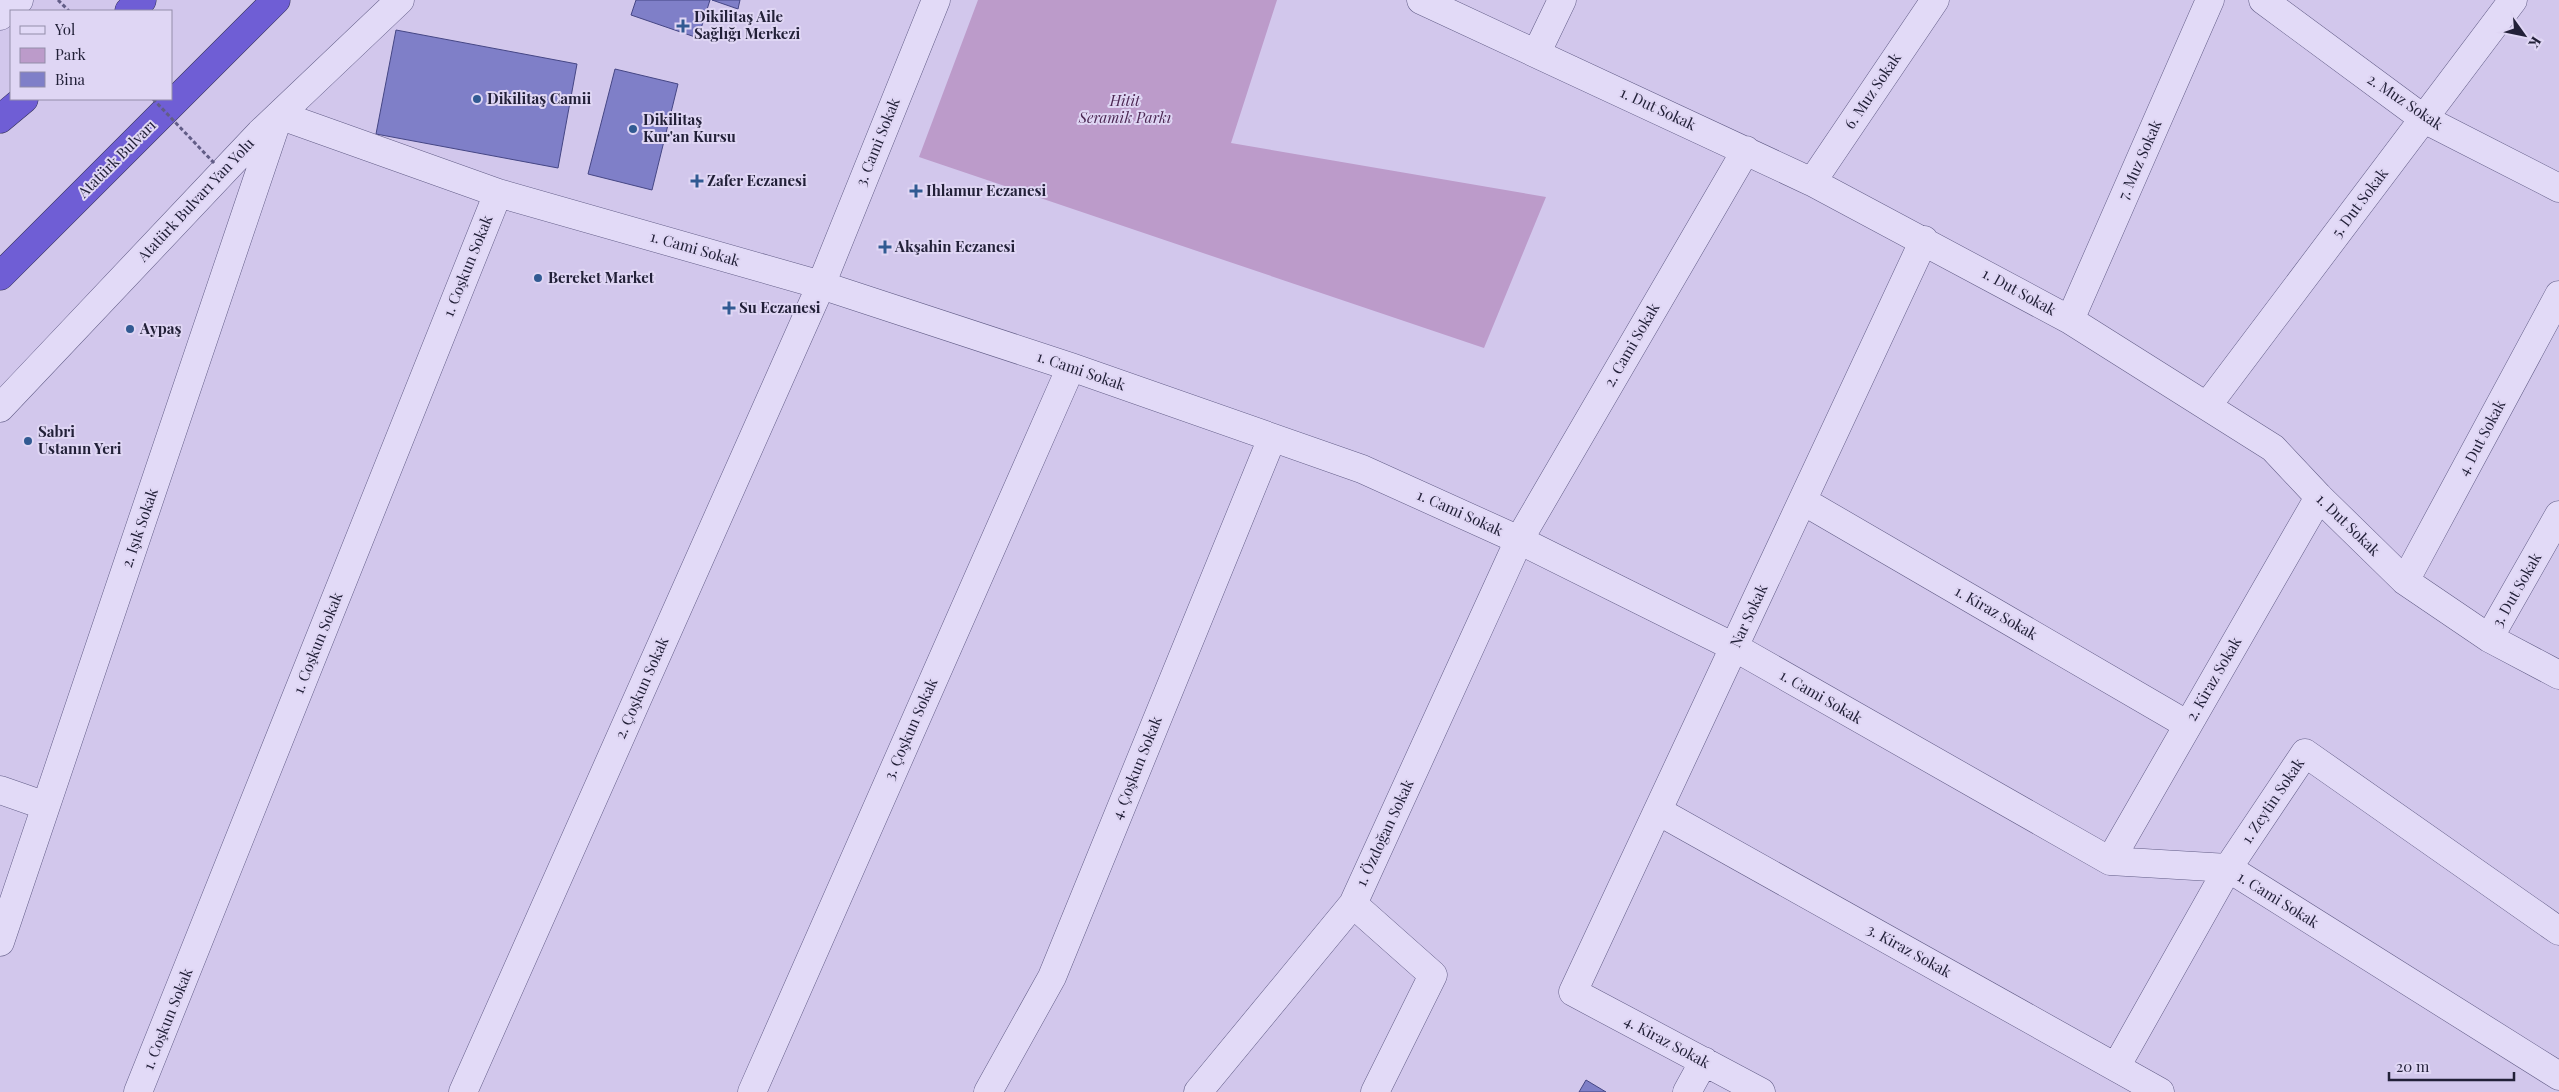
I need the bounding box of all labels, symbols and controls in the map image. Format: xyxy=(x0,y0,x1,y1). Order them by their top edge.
place label: Dikilitaş Aile Sağlığı Merkezi xyxy=(694,6,801,43)
legend xyxy=(10,10,172,100)
north arrow xyxy=(2499,10,2549,60)
text: Yol xyxy=(54,19,75,39)
marker: Dikilitaş Aile Sağlığı Merkezi xyxy=(676,19,690,33)
text: K xyxy=(2524,33,2546,53)
text: Park xyxy=(55,44,87,64)
street label: 6. Muz Sokak xyxy=(1839,48,1905,132)
text: Bina xyxy=(55,69,86,89)
street label: 2. Muz Sokak xyxy=(2364,69,2448,134)
street label: 1. Dut Sokak xyxy=(1617,82,1700,135)
place label: Dikilitaş Camii xyxy=(487,88,591,108)
park label: Hitit Seramik Parkı xyxy=(1078,90,1171,127)
marker: Dikilitaş Camii xyxy=(471,93,483,105)
street label: 3. Cami Sokak xyxy=(850,94,904,189)
place label: Dikilitaş Kur'an Kursu xyxy=(643,109,736,146)
street label: Atatürk Bulvarı xyxy=(72,115,160,202)
street label: 7. Muz Sokak xyxy=(2113,116,2166,203)
marker: Dikilitaş Kur'an Kursu xyxy=(627,123,639,135)
street label: Atatürk Bulvarı Yan Yolu xyxy=(132,133,258,266)
street label: 5. Dut Sokak xyxy=(2327,163,2392,241)
place label: Zafer Eczanesi xyxy=(707,170,807,190)
marker: Zafer Eczanesi xyxy=(691,175,703,187)
place label: Ihlamur Eczanesi xyxy=(926,180,1047,200)
marker: Ihlamur Eczanesi xyxy=(910,185,922,197)
street label: 1. Coşkun Sokak xyxy=(438,211,497,319)
street label: 1. Cami Sokak xyxy=(648,226,743,271)
place label: Akşahin Eczanesi xyxy=(894,236,1016,256)
marker: Akşahin Eczanesi xyxy=(879,241,891,253)
street label: 1. Dut Sokak xyxy=(1979,263,2061,320)
place label: Bereket Market xyxy=(548,267,655,287)
marker: Bereket Market xyxy=(532,272,544,284)
place label: Su Eczanesi xyxy=(739,297,821,317)
street label: 2. Cami Sokak xyxy=(1599,298,1664,390)
marker: Su Eczanesi xyxy=(723,302,735,314)
place label: Aypaş xyxy=(139,318,182,338)
marker: Aypaş xyxy=(124,323,136,335)
street label: 1. Cami Sokak xyxy=(1034,346,1129,395)
street label: 4. Dut Sokak xyxy=(2453,395,2510,479)
place label: Sabri Ustanın Yeri xyxy=(38,421,122,458)
marker: Sabri Ustanın Yeri xyxy=(22,435,34,447)
street label: 1. Cami Sokak xyxy=(1414,484,1507,540)
street label: 2. Işık Sokak xyxy=(116,485,162,570)
street label: 1. Dut Sokak xyxy=(2312,489,2385,560)
street label: 3. Dut Sokak xyxy=(2487,548,2546,630)
street label: Nar Sokak xyxy=(1725,580,1772,651)
street label: 1. Kiraz Sokak xyxy=(1952,580,2042,644)
street label: 1. Coşkun Sokak xyxy=(288,588,347,696)
street label: 2. Kiraz Sokak xyxy=(2181,632,2246,724)
street label: 2. Çoşkun Sokak xyxy=(610,633,673,742)
street label: 1. Cami Sokak xyxy=(1777,664,1867,728)
street label: 3. Çoşkun Sokak xyxy=(879,674,942,783)
street label: 4. Çoşkun Sokak xyxy=(1106,712,1166,822)
street label: 1. Zeytin Sokak xyxy=(2236,753,2309,847)
street label: 1. Özdoğan Sokak xyxy=(1350,775,1418,889)
street label: 1. Cami Sokak xyxy=(2234,866,2324,932)
street label: 3. Kiraz Sokak xyxy=(1864,919,1956,982)
street label: 1. Coşkun Sokak xyxy=(138,964,197,1072)
street label: 4. Kiraz Sokak xyxy=(1621,1010,1714,1072)
scale bar xyxy=(2389,1050,2514,1082)
text: 20 m xyxy=(2396,1056,2430,1076)

